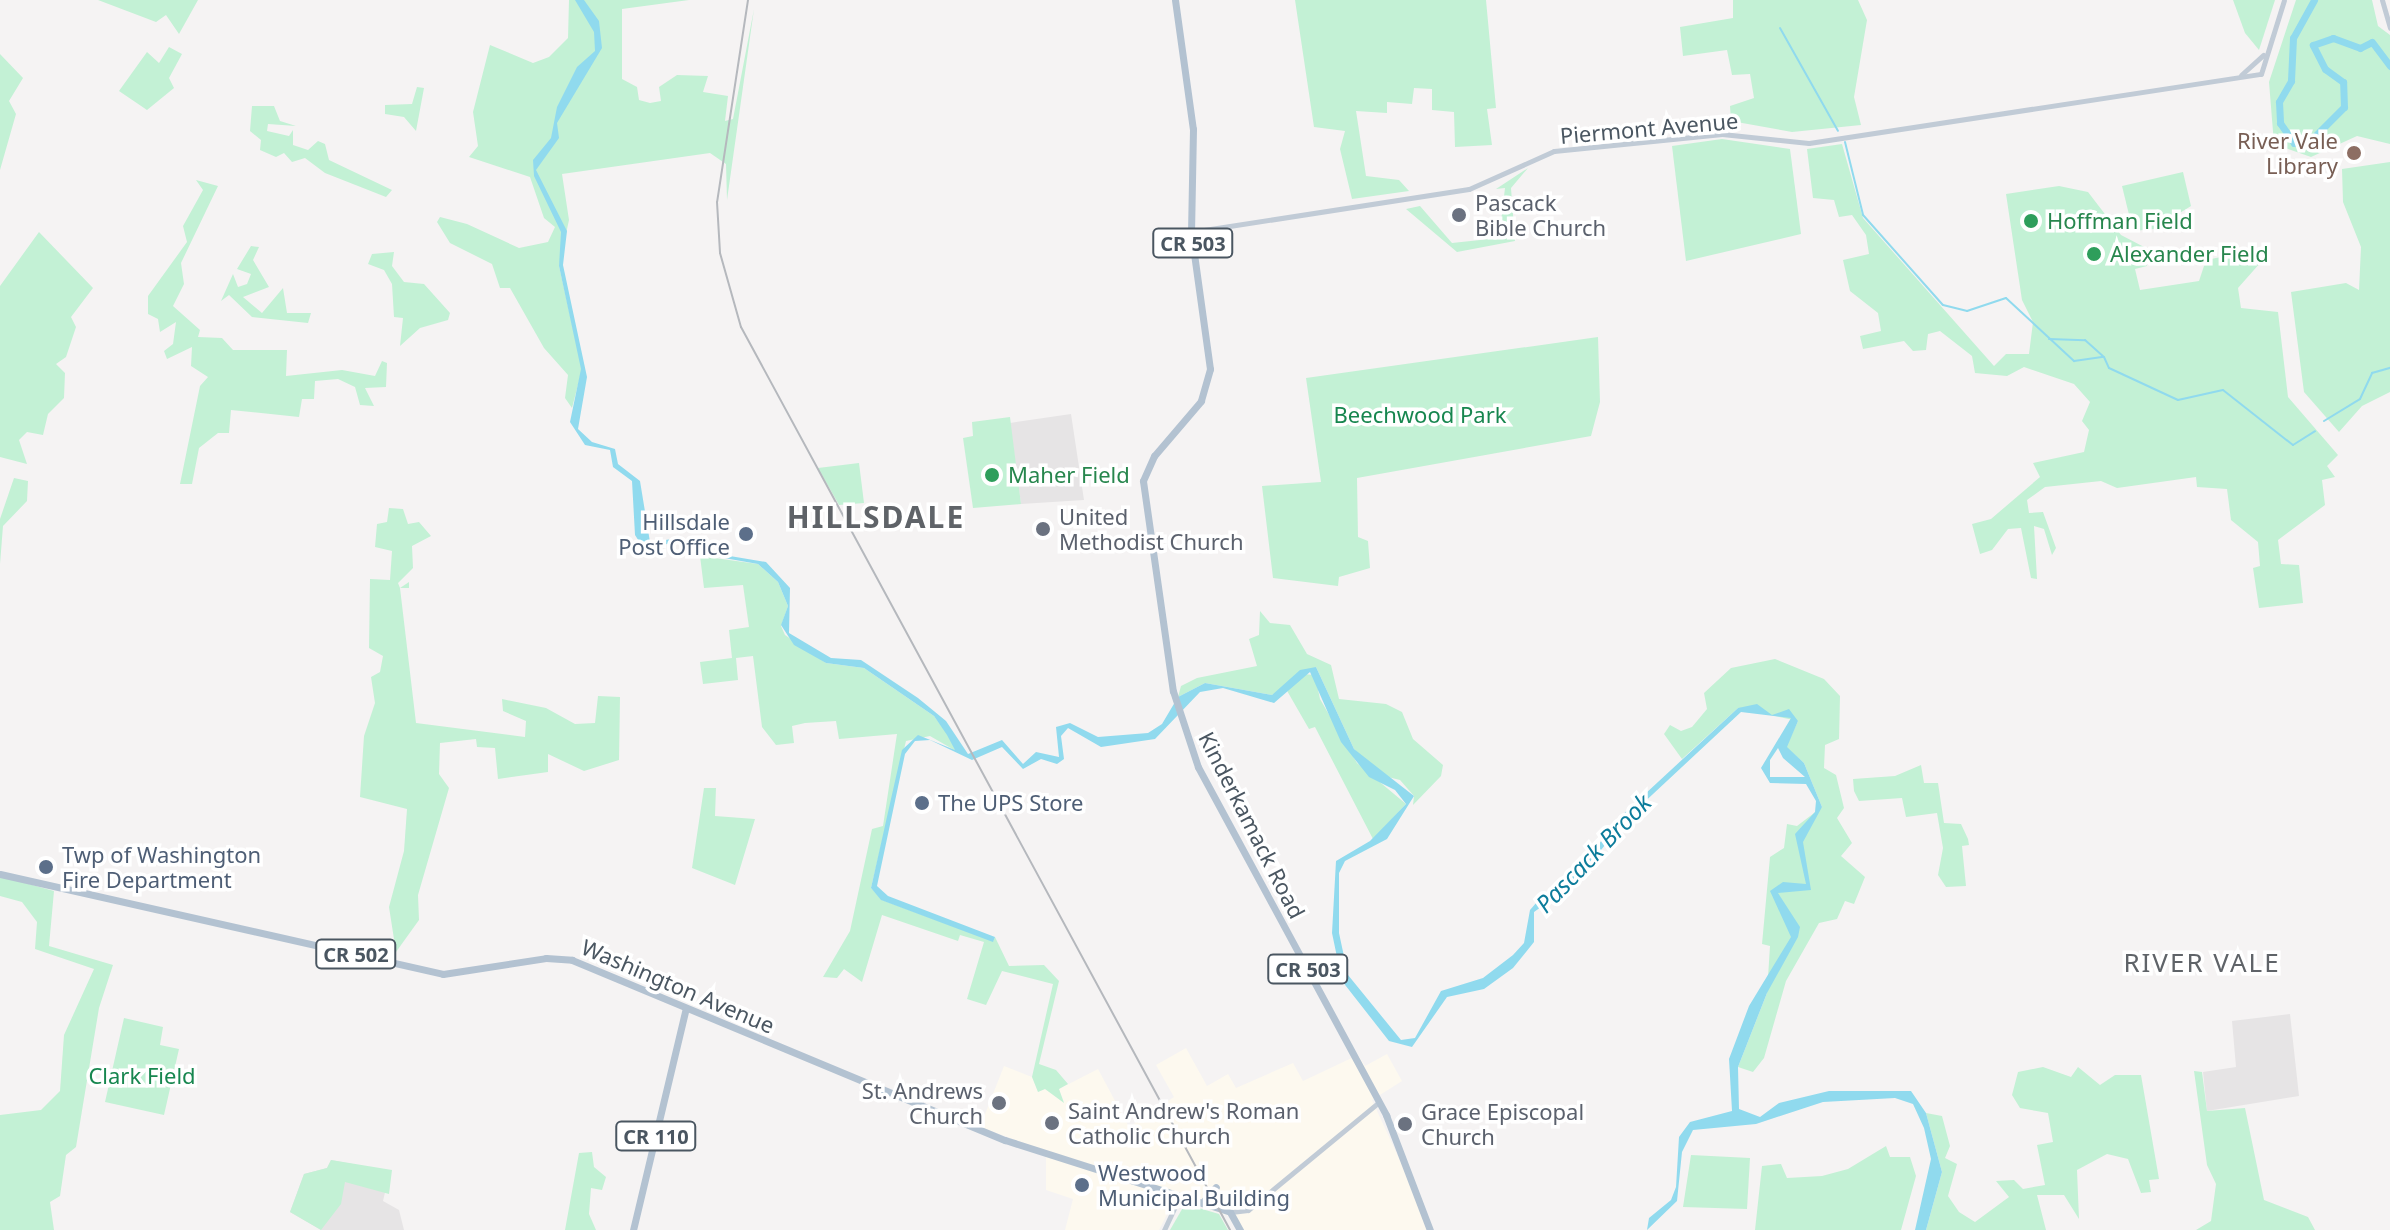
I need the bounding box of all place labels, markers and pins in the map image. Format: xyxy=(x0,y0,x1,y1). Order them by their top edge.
place label: River Vale Library xyxy=(2237,127,2338,178)
marker: River Vale Library xyxy=(2345,144,2363,162)
place label: Pascack Bible Church xyxy=(1475,189,1606,240)
marker: Pascack Bible Church xyxy=(1450,206,1468,224)
place label: Hoffman Field xyxy=(2047,208,2193,234)
marker: Hoffman Field xyxy=(2022,212,2040,230)
place label: Alexander Field xyxy=(2110,241,2269,267)
marker: Alexander Field xyxy=(2085,245,2103,263)
place label: Maher Field xyxy=(1008,462,1130,488)
marker: Maher Field xyxy=(983,466,1001,484)
place label: United Methodist Church xyxy=(1059,503,1244,554)
place label: Hillsdale Post Office xyxy=(618,508,730,560)
marker: United Methodist Church xyxy=(1034,520,1052,538)
marker: Hillsdale Post Office xyxy=(737,525,755,543)
place label: The UPS Store xyxy=(938,790,1084,816)
marker: The UPS Store xyxy=(913,794,931,812)
place label: Twp of Washington Fire Department xyxy=(62,841,261,892)
marker: Twp of Washington Fire Department xyxy=(37,858,55,876)
place label: St. Andrews Church xyxy=(862,1077,983,1128)
marker: St. Andrews Church xyxy=(990,1094,1008,1112)
place label: Saint Andrew's Roman Catholic Church xyxy=(1068,1097,1299,1148)
place label: Grace Episcopal Church xyxy=(1421,1098,1584,1150)
marker: Saint Andrew's Roman Catholic Church xyxy=(1043,1114,1061,1132)
marker: Grace Episcopal Church xyxy=(1396,1115,1414,1133)
place label: Westwood Municipal Building xyxy=(1098,1159,1290,1210)
marker: Westwood Municipal Building xyxy=(1073,1176,1091,1194)

